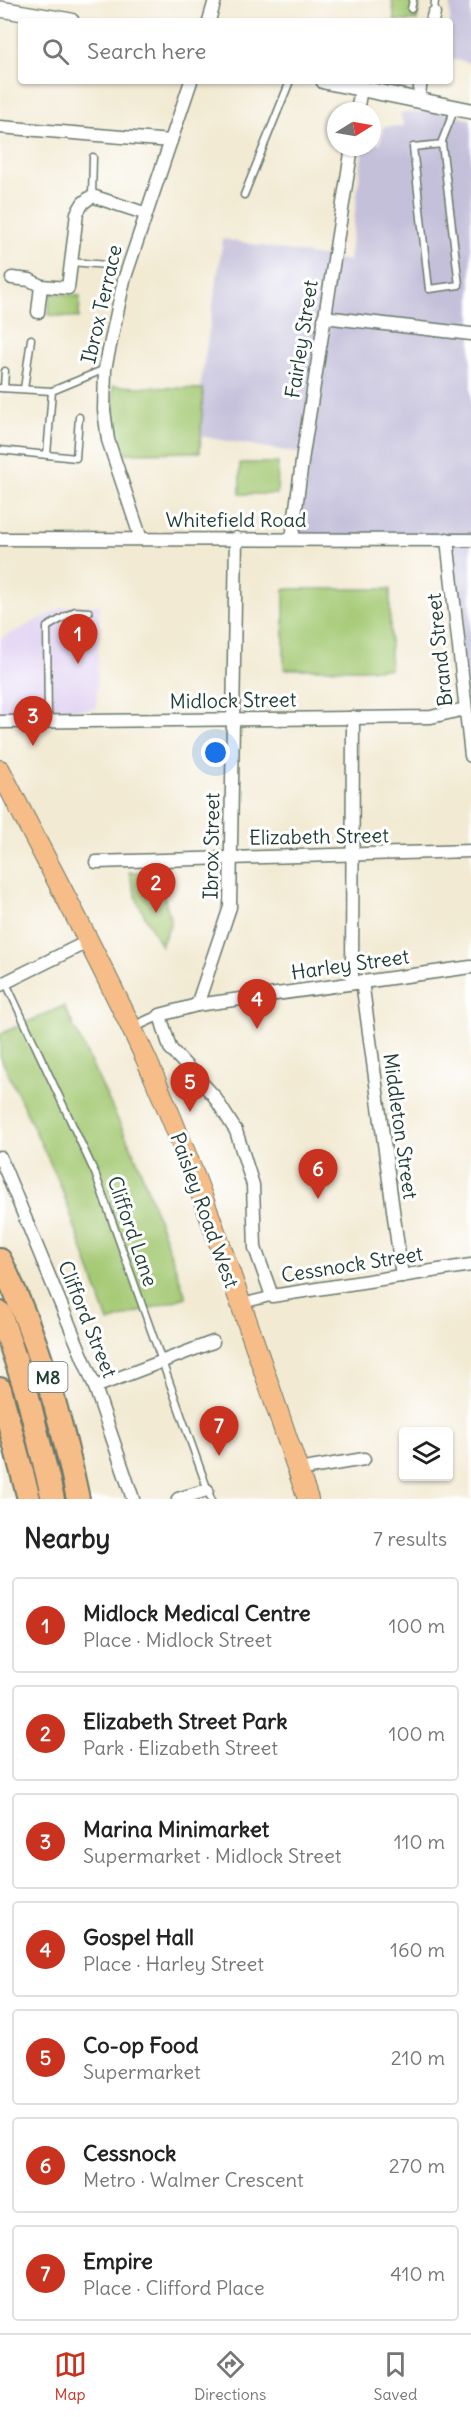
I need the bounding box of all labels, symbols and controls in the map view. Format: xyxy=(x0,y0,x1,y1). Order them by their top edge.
search box xyxy=(18,18,453,84)
icon: search xyxy=(39,35,72,68)
text: Search here xyxy=(87,37,206,65)
north arrow xyxy=(327,102,381,156)
street label: Ibrox Terrace xyxy=(75,242,127,366)
street label: Fairley Street xyxy=(279,278,323,400)
street label: Whitefield Road xyxy=(165,507,307,532)
street label: Brand Street xyxy=(421,592,457,708)
pin: 1 xyxy=(58,614,98,664)
street label: Midlock Street xyxy=(169,686,297,714)
pin: 3 xyxy=(14,696,52,746)
your location xyxy=(201,738,230,767)
street label: Ibrox Street xyxy=(198,792,224,900)
street label: Elizabeth Street xyxy=(249,822,389,850)
pin: 2 xyxy=(136,864,176,913)
street label: Harley Street xyxy=(289,943,411,985)
pin: 4 xyxy=(238,980,276,1029)
street label: Middleton Street xyxy=(378,1051,424,1201)
pin: 5 xyxy=(170,1062,210,1112)
street label: Paisley Road West xyxy=(165,1129,245,1291)
pin: 6 xyxy=(298,1150,338,1199)
street label: Clifford Lane xyxy=(102,1172,164,1290)
street label: Cessnock Street xyxy=(279,1240,425,1288)
street label: Clifford Street xyxy=(53,1257,123,1381)
road number: M8 xyxy=(28,1362,68,1392)
pin: 7 xyxy=(200,1406,238,1456)
map controls xyxy=(399,1427,453,1481)
button: layers xyxy=(399,1427,453,1481)
text: Nearby xyxy=(24,1522,110,1555)
text: 7 results xyxy=(373,1526,447,1551)
text: Midlock Medical Centre xyxy=(83,1599,311,1627)
text: 1 xyxy=(42,1613,49,1638)
text: 100 m xyxy=(388,1613,445,1638)
text: Place · Midlock Street xyxy=(83,1627,272,1652)
text: Elizabeth Street Park xyxy=(83,1707,287,1735)
text: 2 xyxy=(40,1721,51,1746)
text: 100 m xyxy=(388,1721,445,1746)
text: Park · Elizabeth Street xyxy=(83,1735,278,1760)
text: Marina Minimarket xyxy=(83,1815,269,1843)
text: 3 xyxy=(40,1829,51,1854)
text: 110 m xyxy=(394,1829,445,1854)
text: Supermarket · Midlock Street xyxy=(83,1843,341,1868)
text: Gospel Hall xyxy=(83,1923,194,1951)
text: 4 xyxy=(40,1937,51,1962)
text: 160 m xyxy=(390,1937,445,1962)
text: Place · Harley Street xyxy=(83,1951,264,1976)
text: Co-op Food xyxy=(83,2031,198,2059)
text: 5 xyxy=(40,2045,51,2070)
text: 210 m xyxy=(391,2045,445,2070)
text: Supermarket xyxy=(83,2059,201,2084)
text: Cessnock xyxy=(83,2139,176,2167)
text: 6 xyxy=(40,2153,51,2178)
text: 270 m xyxy=(389,2153,445,2178)
text: Metro · Walmer Crescent xyxy=(83,2167,304,2192)
text: Empire xyxy=(83,2247,153,2275)
text: 7 xyxy=(41,2261,50,2286)
text: 410 m xyxy=(390,2261,445,2286)
text: Place · Clifford Place xyxy=(83,2275,264,2300)
tab: Map xyxy=(54,2348,87,2404)
tab: Directions xyxy=(194,2348,266,2404)
tab: Saved xyxy=(374,2348,417,2404)

